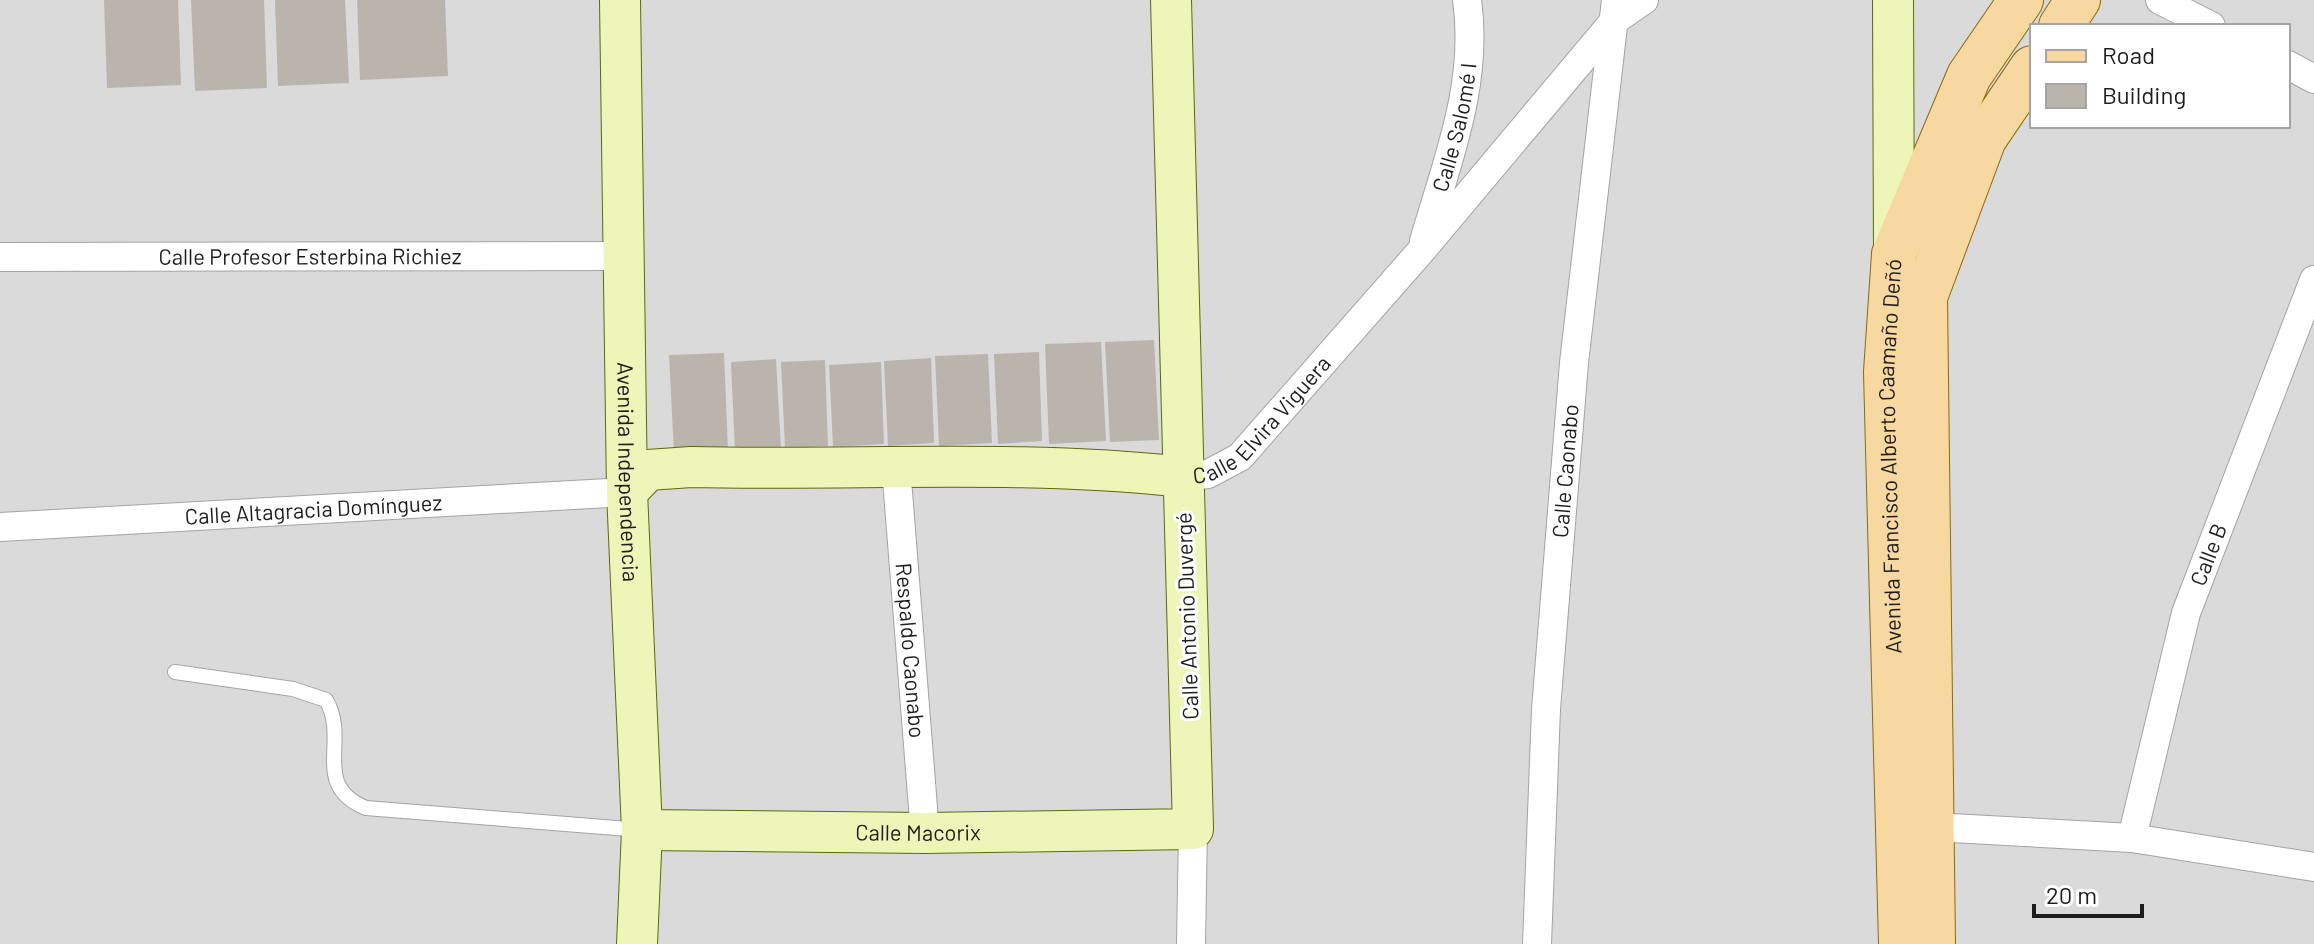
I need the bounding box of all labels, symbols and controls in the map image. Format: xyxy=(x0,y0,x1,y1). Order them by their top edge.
legend xyxy=(2030,24,2290,128)
text: Road xyxy=(2102,40,2155,69)
street label: Calle Salomé I xyxy=(1426,62,1480,195)
text: Building xyxy=(2102,80,2186,109)
street label: Calle Profesor Esterbina Richiez xyxy=(159,242,461,269)
street label: Avenida Francisco Alberto Caamaño Deñó xyxy=(1872,258,1906,654)
street label: Calle Elvira Viguera xyxy=(1191,350,1335,488)
street label: Avenida Independencia xyxy=(613,362,645,582)
street label: Calle Caonabo xyxy=(1546,403,1583,539)
street label: Calle Altagracia Domínguez xyxy=(184,488,443,529)
street label: Calle Antonio Duvergé xyxy=(1169,512,1203,720)
street label: Calle B xyxy=(2184,519,2231,589)
street label: Respaldo Caonabo xyxy=(892,562,931,739)
street label: Calle Macorix xyxy=(855,818,981,845)
scale bar xyxy=(2034,868,2142,918)
text: 20 m xyxy=(2046,880,2097,909)

